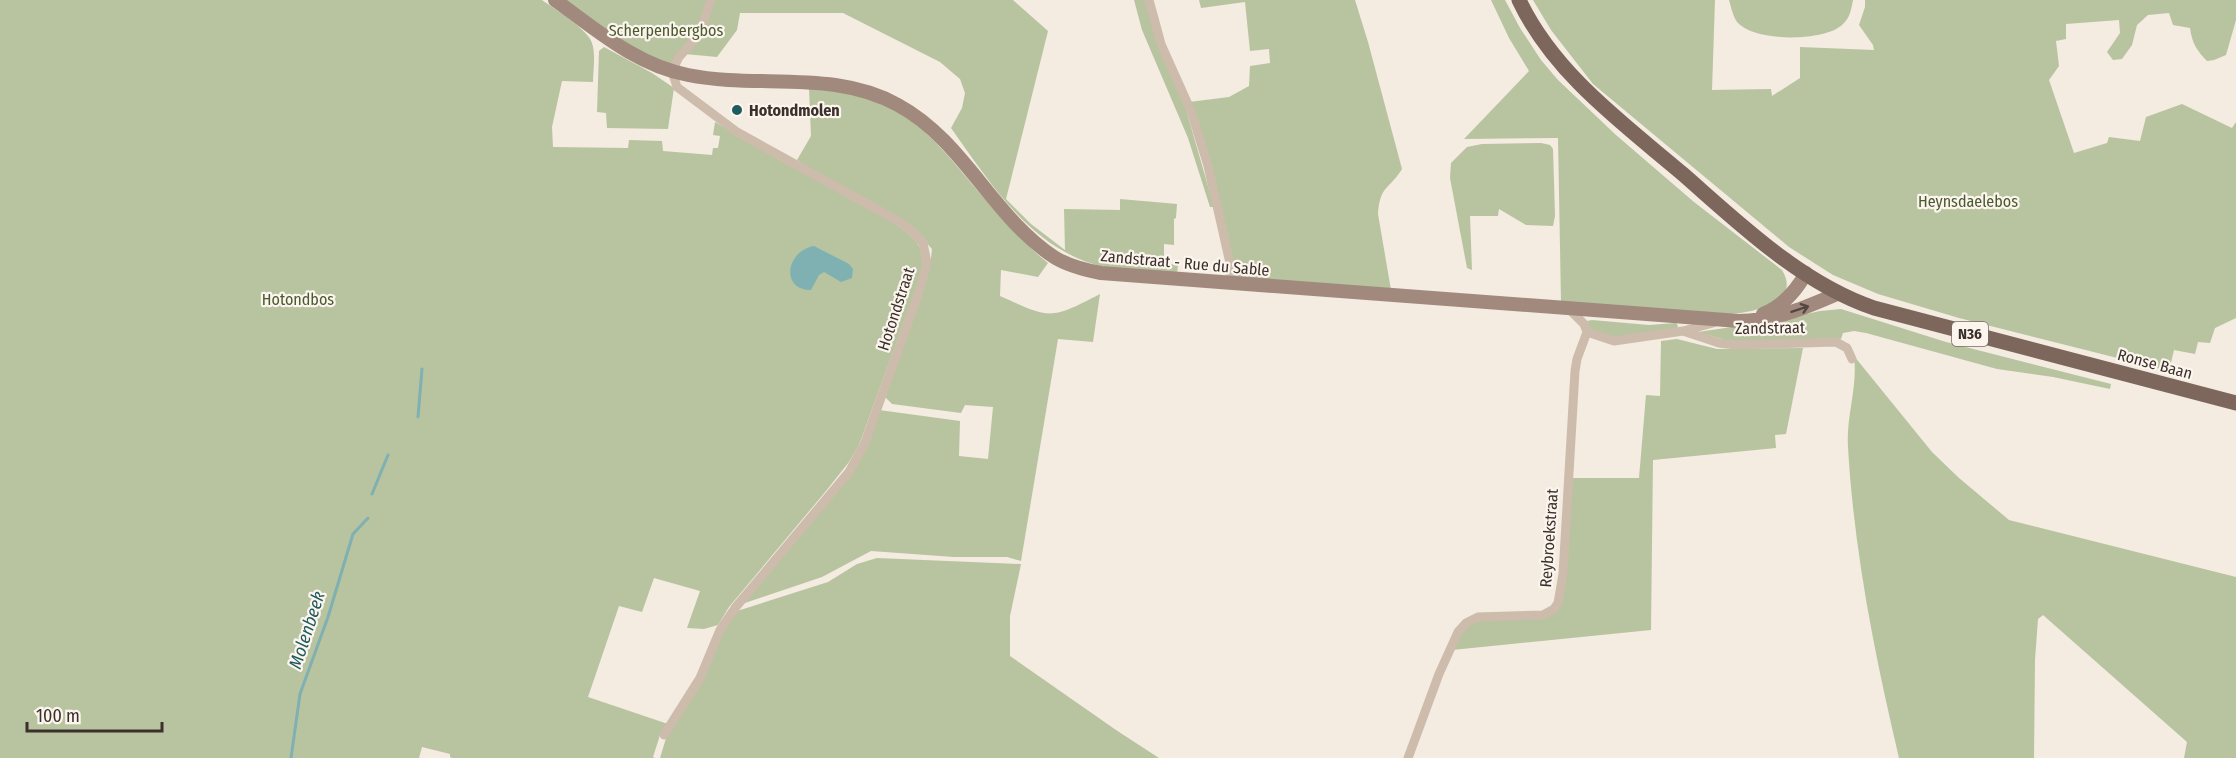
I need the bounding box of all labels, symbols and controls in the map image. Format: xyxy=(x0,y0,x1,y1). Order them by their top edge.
park label: Scherpenbergbos xyxy=(609,21,723,40)
place label: Hotondmolen xyxy=(749,101,840,120)
marker: Hotondmolen xyxy=(730,103,744,117)
park label: Heynsdaelebos xyxy=(1918,192,2018,211)
street label: Zandstraat - Rue du Sable xyxy=(1100,246,1270,280)
street label: Hotondstraat xyxy=(874,264,919,353)
park label: Hotondbos xyxy=(262,290,334,309)
one-way arrow xyxy=(1790,302,1809,313)
street label: Zandstraat xyxy=(1735,318,1806,338)
road number: N36 xyxy=(1952,322,1988,346)
street label: Ronse Baan xyxy=(2116,345,2194,383)
street label: Reybroekstraat xyxy=(1536,487,1562,588)
water label: Molenbeek xyxy=(284,588,330,671)
scale bar xyxy=(27,695,162,733)
text: 100 m xyxy=(36,705,80,727)

